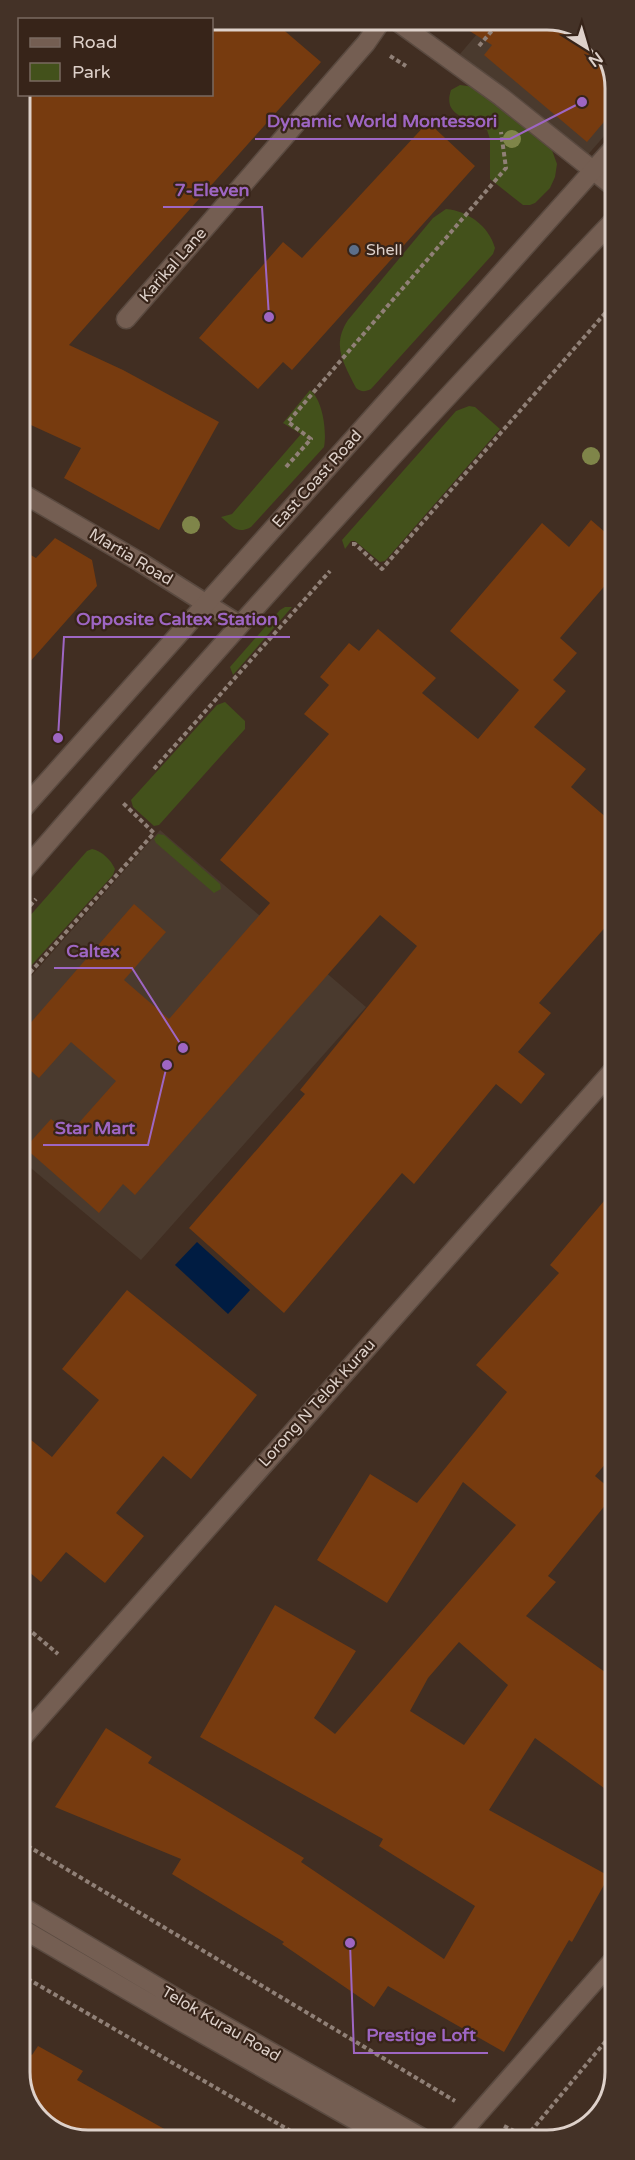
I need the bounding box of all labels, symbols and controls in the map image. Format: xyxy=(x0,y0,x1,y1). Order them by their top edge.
legend xyxy=(18,18,213,96)
north arrow xyxy=(557,18,617,78)
text: Road xyxy=(72,31,117,53)
text: N xyxy=(584,47,607,71)
text: Park xyxy=(72,61,111,83)
callout: Dynamic World Montessori xyxy=(255,103,510,139)
text: Dynamic World Montessori xyxy=(267,110,497,132)
callout: 7-Eleven xyxy=(163,171,262,207)
text: 7-Eleven xyxy=(175,179,249,201)
street label: Karikal Lane xyxy=(135,224,211,306)
place label: Shell xyxy=(366,240,403,260)
marker: Shell xyxy=(347,243,361,257)
street label: East Coast Road xyxy=(268,426,366,532)
street label: Martia Road xyxy=(86,524,176,590)
callout: Opposite Caltex Station xyxy=(64,601,290,637)
text: Opposite Caltex Station xyxy=(76,608,278,630)
callout: Caltex xyxy=(54,932,132,968)
text: Caltex xyxy=(66,940,120,962)
callout: Star Mart xyxy=(43,1109,148,1145)
text: Star Mart xyxy=(55,1117,135,1139)
street label: Lorong N Telok Kurau xyxy=(254,1335,380,1471)
street label: Telok Kurau Road xyxy=(158,1982,284,2066)
callout: Prestige Loft xyxy=(354,2017,488,2053)
text: Prestige Loft xyxy=(366,2024,476,2046)

